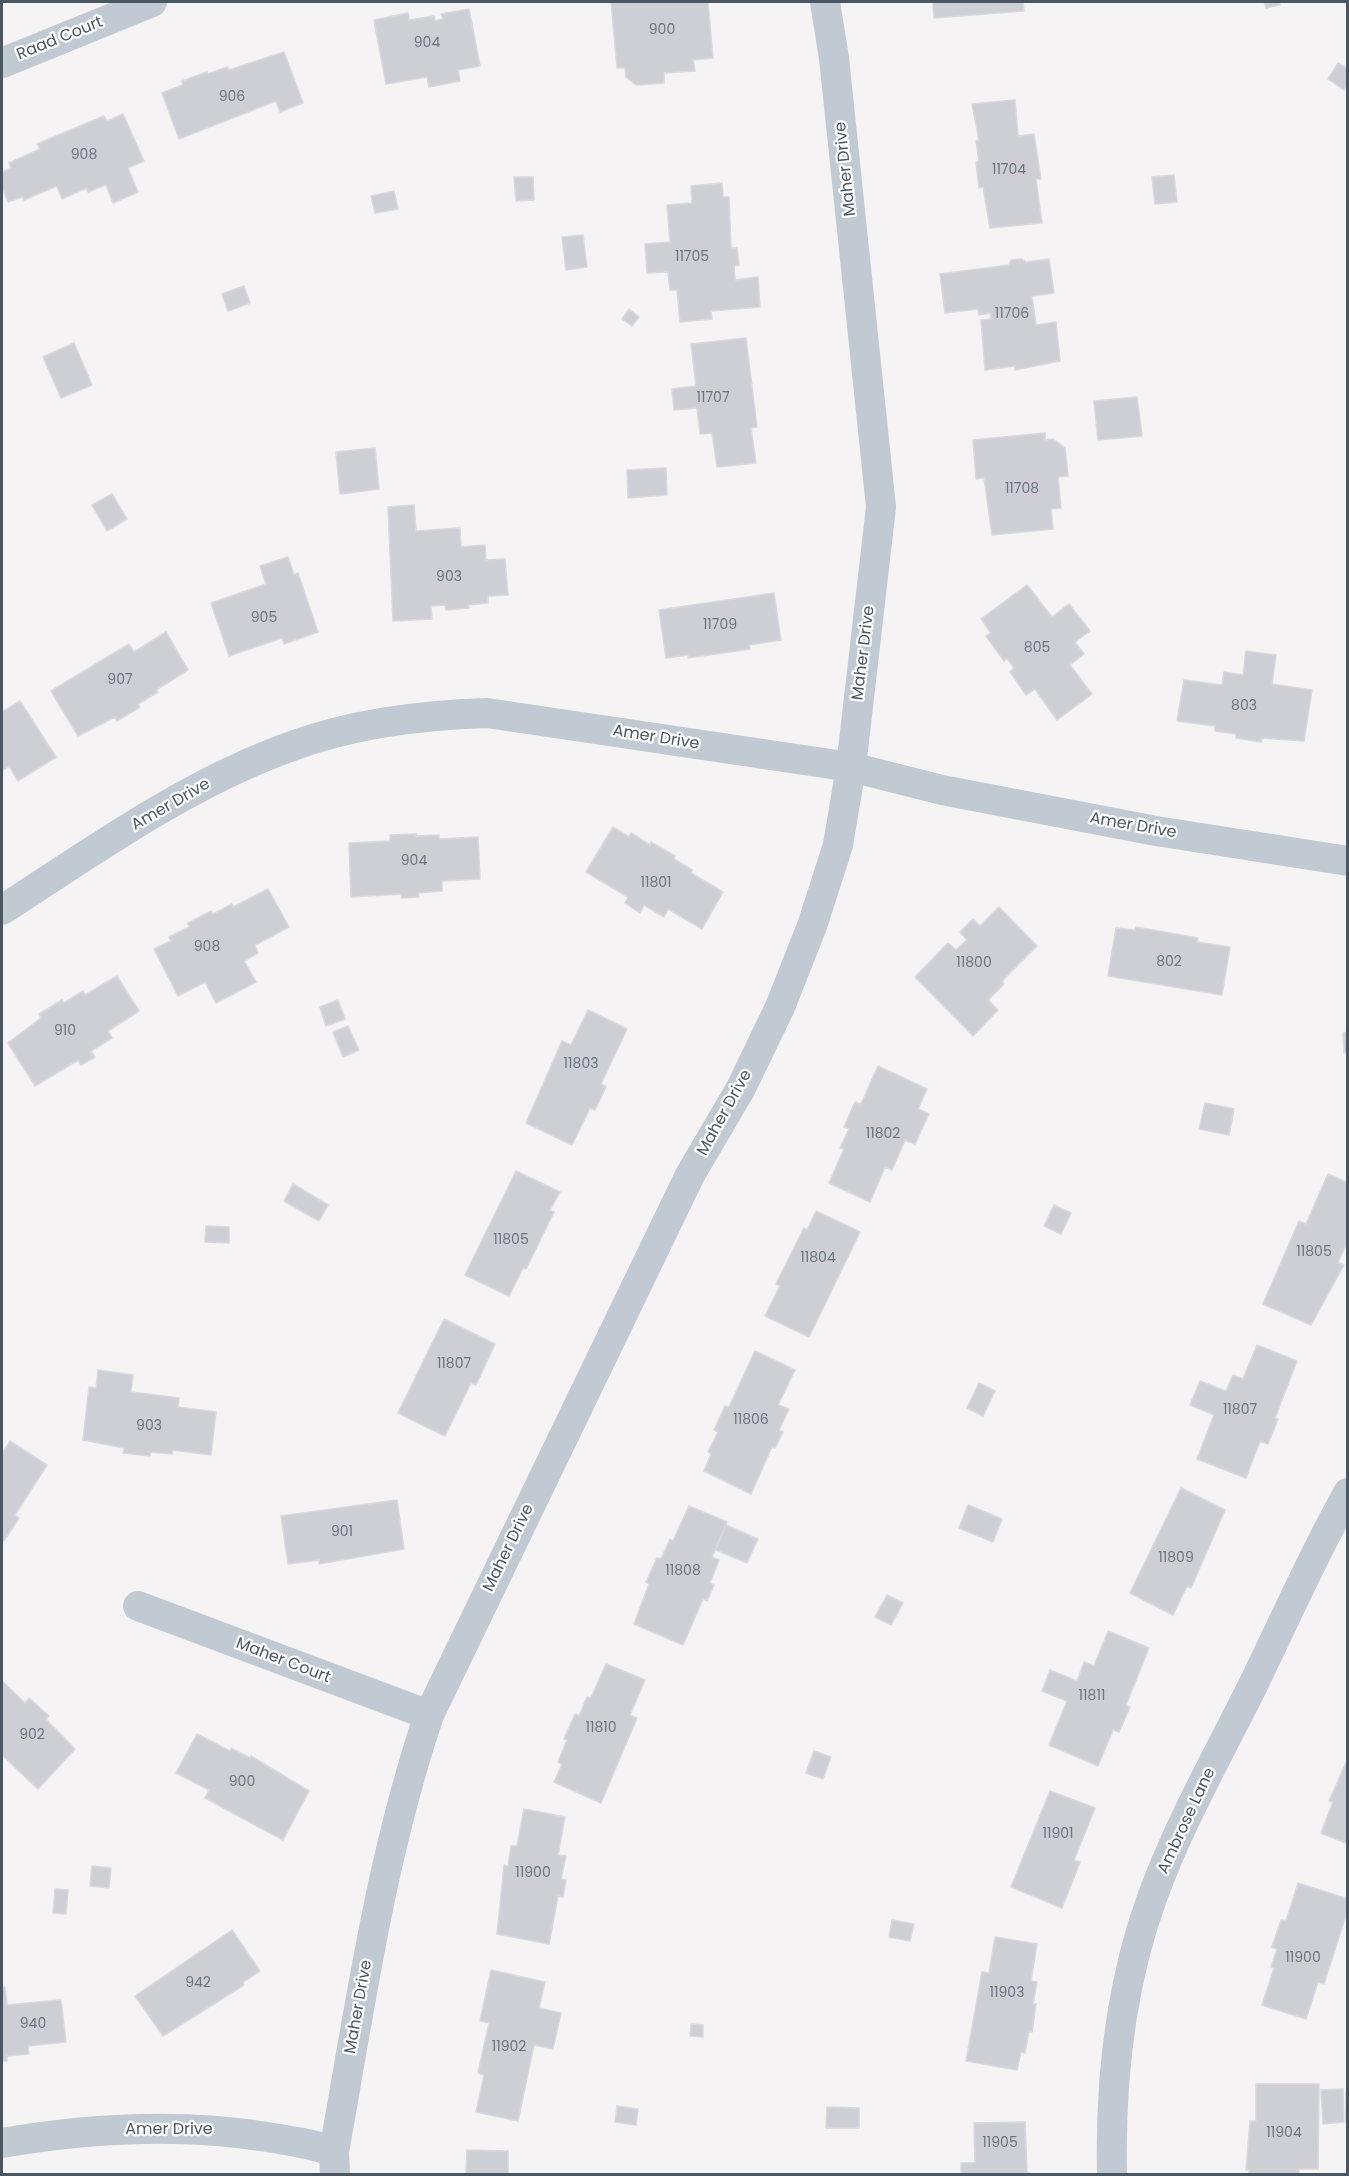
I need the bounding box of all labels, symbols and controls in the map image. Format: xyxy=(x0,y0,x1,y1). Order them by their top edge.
street label: Raad Court xyxy=(14,13,106,65)
house number: 900 xyxy=(649,22,675,38)
house number: 904 xyxy=(414,35,440,51)
house number: 906 xyxy=(219,89,245,105)
street label: Maher Drive xyxy=(831,121,861,217)
house number: 908 xyxy=(71,147,97,163)
house number: 11704 xyxy=(992,162,1026,178)
house number: 11705 xyxy=(675,249,709,265)
house number: 11706 xyxy=(995,306,1029,322)
house number: 11707 xyxy=(696,390,730,406)
house number: 11708 xyxy=(1005,481,1039,497)
house number: 903 xyxy=(436,569,462,585)
street label: Maher Drive xyxy=(849,605,879,701)
house number: 905 xyxy=(251,610,277,626)
house number: 11709 xyxy=(703,617,737,633)
house number: 805 xyxy=(1024,640,1050,656)
house number: 907 xyxy=(107,672,133,688)
house number: 803 xyxy=(1231,698,1257,714)
street label: Amer Drive xyxy=(611,722,701,754)
street label: Amer Drive xyxy=(128,775,214,835)
street label: Amer Drive xyxy=(1088,809,1178,843)
house number: 904 xyxy=(401,853,427,869)
house number: 11801 xyxy=(640,875,672,891)
house number: 908 xyxy=(194,939,220,955)
house number: 802 xyxy=(1156,954,1182,970)
house number: 11800 xyxy=(956,955,992,971)
house number: 910 xyxy=(54,1023,76,1039)
house number: 11803 xyxy=(564,1056,598,1072)
street label: Maher Drive xyxy=(694,1067,756,1159)
house number: 11802 xyxy=(866,1126,900,1142)
house number: 11805 xyxy=(493,1232,529,1248)
house number: 11805 xyxy=(1296,1244,1332,1260)
house number: 11804 xyxy=(800,1250,836,1266)
house number: 11807 xyxy=(437,1356,471,1372)
house number: 11807 xyxy=(1223,1402,1257,1418)
house number: 11806 xyxy=(733,1412,769,1428)
house number: 903 xyxy=(136,1418,162,1434)
street label: Maher Drive xyxy=(480,1501,538,1595)
house number: 901 xyxy=(331,1524,353,1540)
house number: 11809 xyxy=(1158,1550,1194,1566)
house number: 11808 xyxy=(665,1563,701,1579)
street label: Maher Court xyxy=(233,1634,333,1688)
house number: 11811 xyxy=(1079,1688,1105,1704)
house number: 11810 xyxy=(585,1720,617,1736)
house number: 902 xyxy=(19,1727,45,1743)
street label: Ambrose Lane xyxy=(1154,1765,1220,1877)
house number: 900 xyxy=(229,1774,255,1790)
house number: 11901 xyxy=(1042,1826,1074,1842)
house number: 11900 xyxy=(515,1865,551,1881)
house number: 11900 xyxy=(1285,1950,1321,1966)
street label: Maher Drive xyxy=(341,1959,377,2055)
house number: 942 xyxy=(185,1975,211,1991)
house number: 11903 xyxy=(990,1985,1024,2001)
house number: 940 xyxy=(20,2016,46,2032)
house number: 11902 xyxy=(492,2039,526,2055)
street label: Amer Drive xyxy=(125,2120,213,2140)
house number: 11904 xyxy=(1266,2125,1302,2141)
house number: 11905 xyxy=(982,2135,1018,2151)

